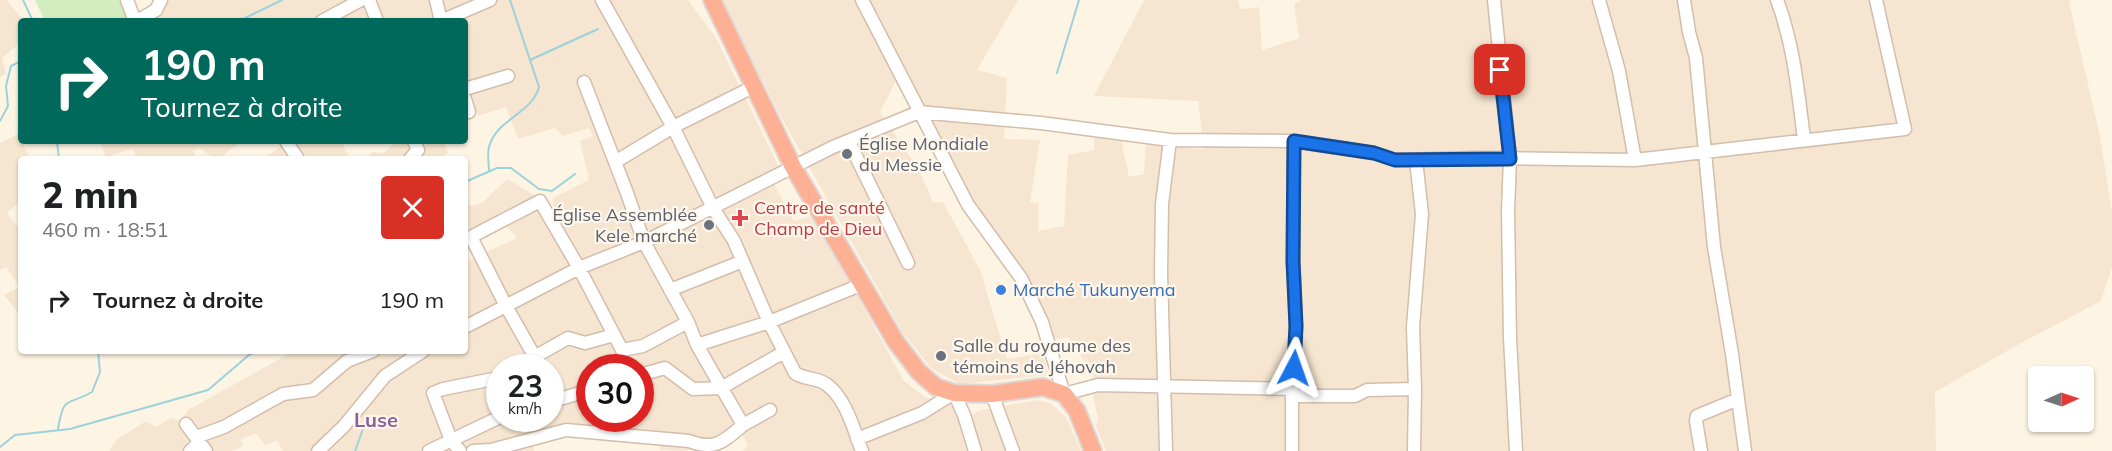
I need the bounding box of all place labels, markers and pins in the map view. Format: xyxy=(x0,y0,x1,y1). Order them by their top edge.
pin xyxy=(1474,44,1525,95)
place label: Église Mondiale du Messie xyxy=(859,132,989,176)
marker: Église Mondiale du Messie xyxy=(840,147,854,161)
place label: Centre de santé Champ de Dieu xyxy=(754,196,885,240)
place label: Église Assemblée Kele marché xyxy=(552,203,697,247)
marker: Centre de santé Champ de Dieu xyxy=(731,209,749,227)
marker: Église Assemblée Kele marché xyxy=(702,218,716,232)
place label: Marché Tukunyema xyxy=(1013,278,1176,301)
marker: Marché Tukunyema xyxy=(994,283,1008,297)
place label: Salle du royaume des témoins de Jéhovah xyxy=(953,334,1131,378)
marker: Salle du royaume des témoins de Jéhovah xyxy=(934,349,948,363)

